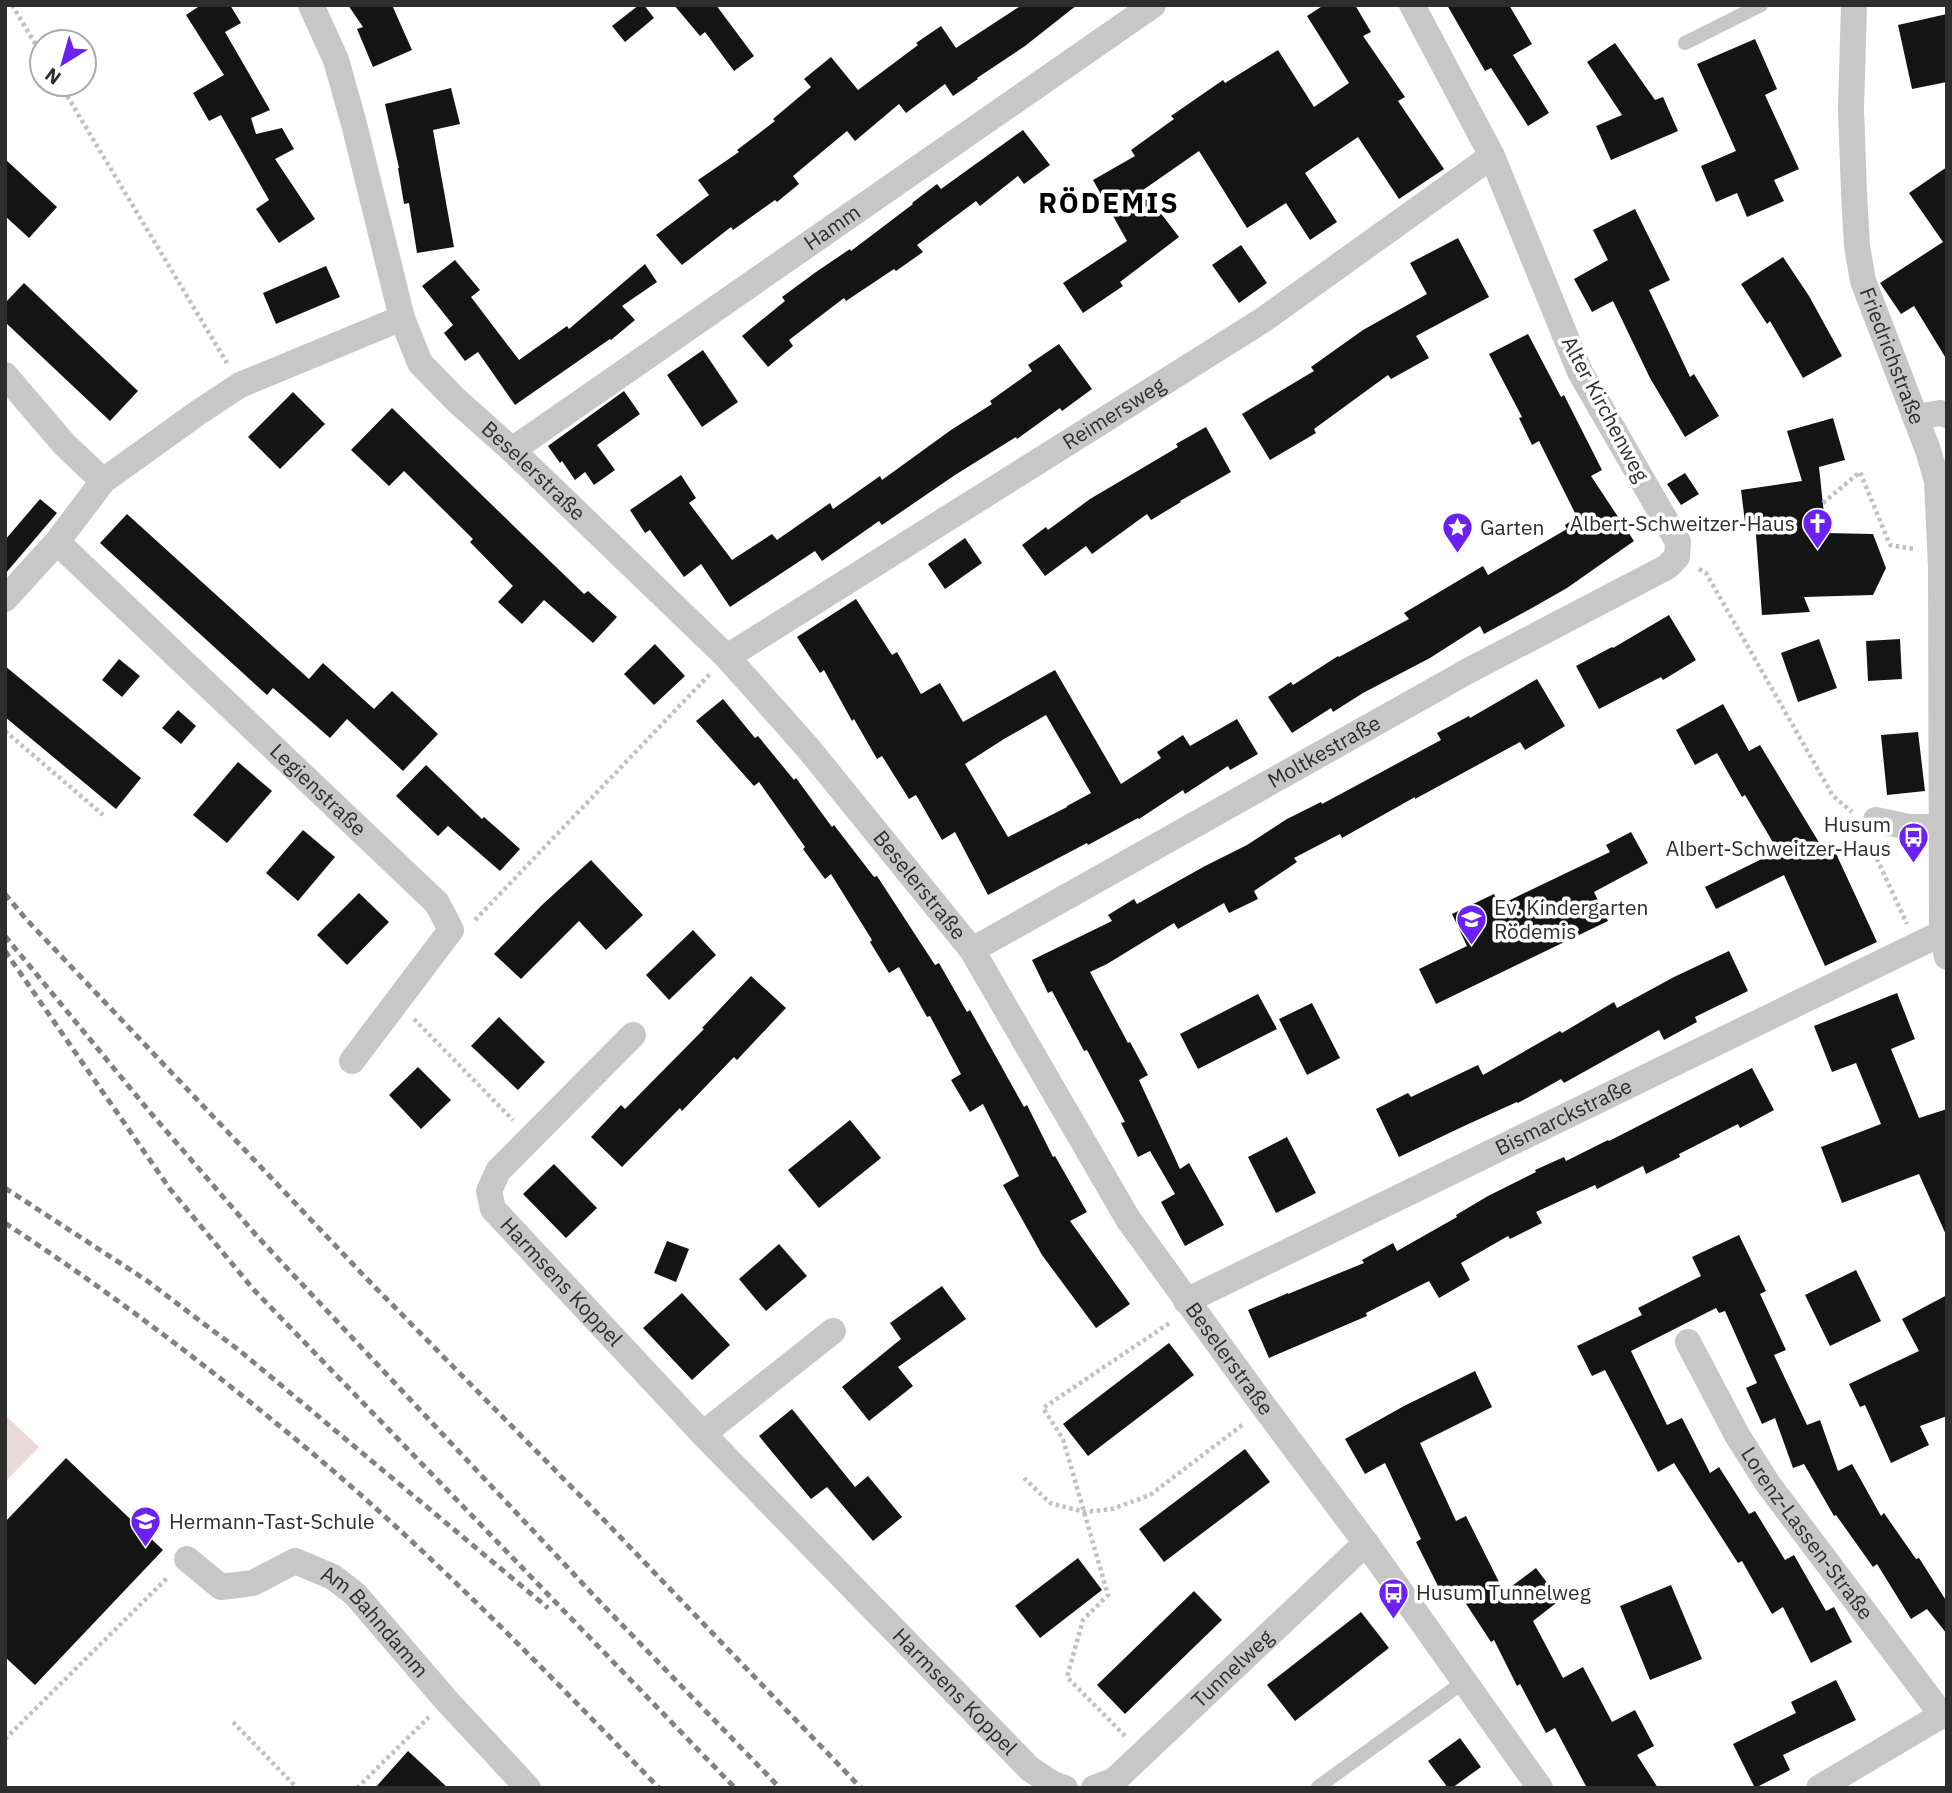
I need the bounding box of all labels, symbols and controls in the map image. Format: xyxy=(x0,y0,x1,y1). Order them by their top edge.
north arrow xyxy=(28,28,98,98)
text: N xyxy=(40,63,65,90)
district label: RÖDEMIS xyxy=(1038,184,1180,221)
street label: Hamm xyxy=(798,197,866,256)
street label: Friedrichstraße xyxy=(1854,283,1932,428)
street label: Alter Kirchenweg xyxy=(1556,331,1656,486)
street label: Reimersweg xyxy=(1057,370,1170,456)
street label: Beselerstraße xyxy=(476,414,592,526)
church icon: Albert-Schweitzer-Haus xyxy=(1801,507,1835,551)
place label: Albert-Schweitzer-Haus xyxy=(1570,509,1795,537)
place icon: Garten xyxy=(1440,511,1474,555)
place label: Garten xyxy=(1480,513,1544,541)
street label: Moltkestraße xyxy=(1262,708,1385,794)
street label: Legienstraße xyxy=(264,737,373,842)
place label: Husum Albert-Schweitzer-Haus xyxy=(1666,810,1891,862)
bus stop icon: Husum Albert-Schweitzer-Haus xyxy=(1897,820,1931,864)
street label: Beselerstraße xyxy=(867,824,973,945)
place label: Ev. Kindergarten Rödemis xyxy=(1494,893,1649,945)
school or university icon: Ev. Kindergarten Rödemis xyxy=(1454,903,1488,947)
street label: Bismarckstraße xyxy=(1490,1071,1636,1161)
street label: Harmsens Koppel xyxy=(495,1211,629,1352)
street label: Beselerstraße xyxy=(1180,1296,1281,1420)
street label: Lorenz-Lassen-Straße xyxy=(1735,1441,1880,1625)
school or university icon: Hermann-Tast-Schule xyxy=(129,1505,163,1549)
place label: Hermann-Tast-Schule xyxy=(169,1507,374,1535)
street label: Am Bahndamm xyxy=(317,1559,435,1683)
bus stop icon: Husum Tunnelweg xyxy=(1376,1576,1410,1620)
place label: Husum Tunnelweg xyxy=(1416,1578,1591,1606)
street label: Harmsens Koppel xyxy=(887,1621,1024,1761)
street label: Tunnelweg xyxy=(1185,1623,1279,1714)

